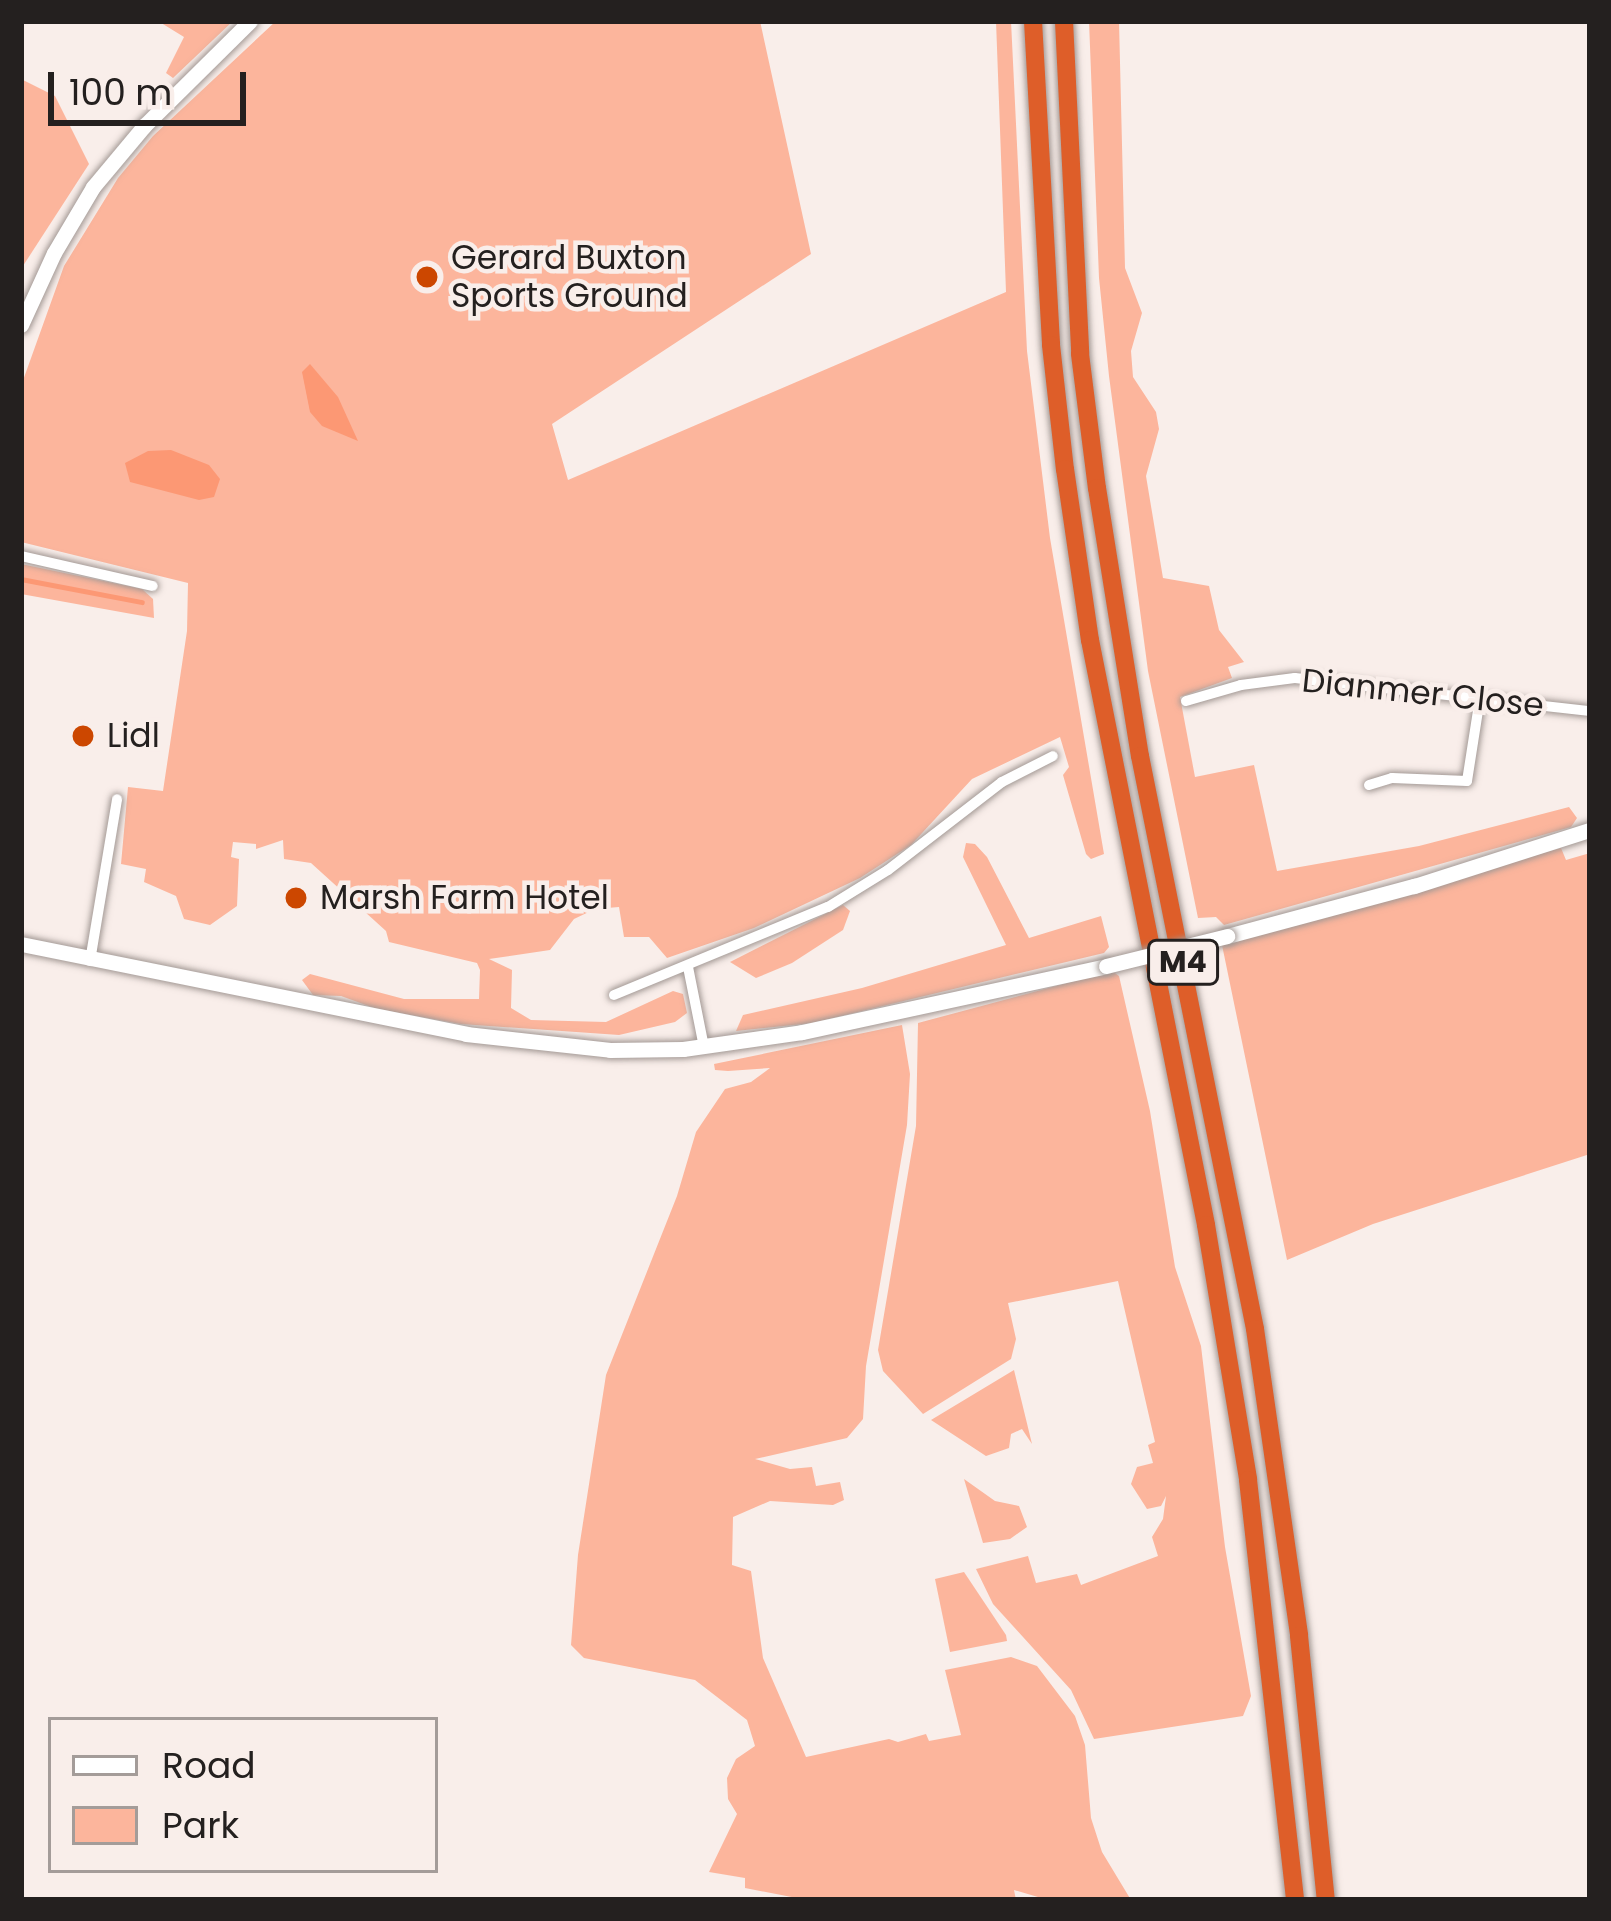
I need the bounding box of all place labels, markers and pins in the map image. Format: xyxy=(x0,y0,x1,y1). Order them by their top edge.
place label: Gerard Buxton Sports Ground xyxy=(451,238,688,316)
marker: Gerard Buxton Sports Ground xyxy=(414,264,440,290)
place label: Lidl xyxy=(107,716,160,756)
marker: Lidl xyxy=(70,723,96,749)
place label: Marsh Farm Hotel xyxy=(320,878,609,918)
marker: Marsh Farm Hotel xyxy=(283,885,309,911)

